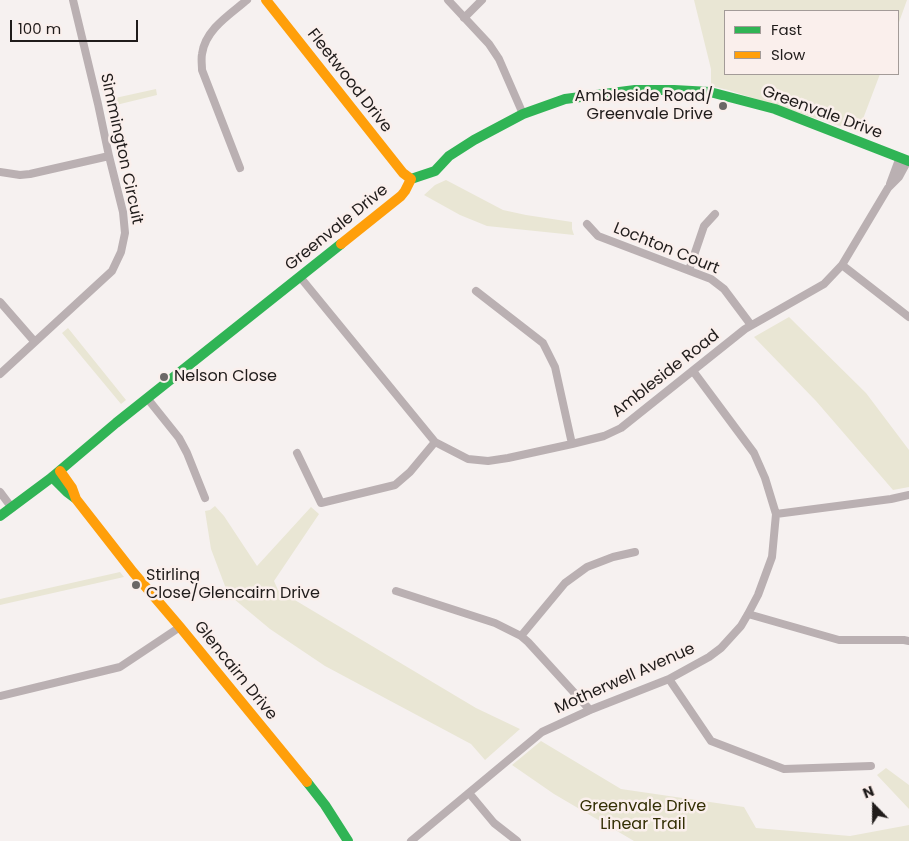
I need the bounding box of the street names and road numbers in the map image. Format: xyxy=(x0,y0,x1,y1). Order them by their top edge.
street label: Fleetwood Drive xyxy=(303,25,395,137)
street label: Simmington Circuit xyxy=(96,72,146,226)
street label: Greenvale Drive xyxy=(759,82,885,144)
street label: Greenvale Drive xyxy=(282,181,392,275)
street label: Lochton Court xyxy=(610,219,722,279)
street label: Ambleside Road xyxy=(609,326,723,422)
street label: Glencairn Drive xyxy=(189,618,281,724)
street label: Motherwell Avenue xyxy=(552,639,698,719)

